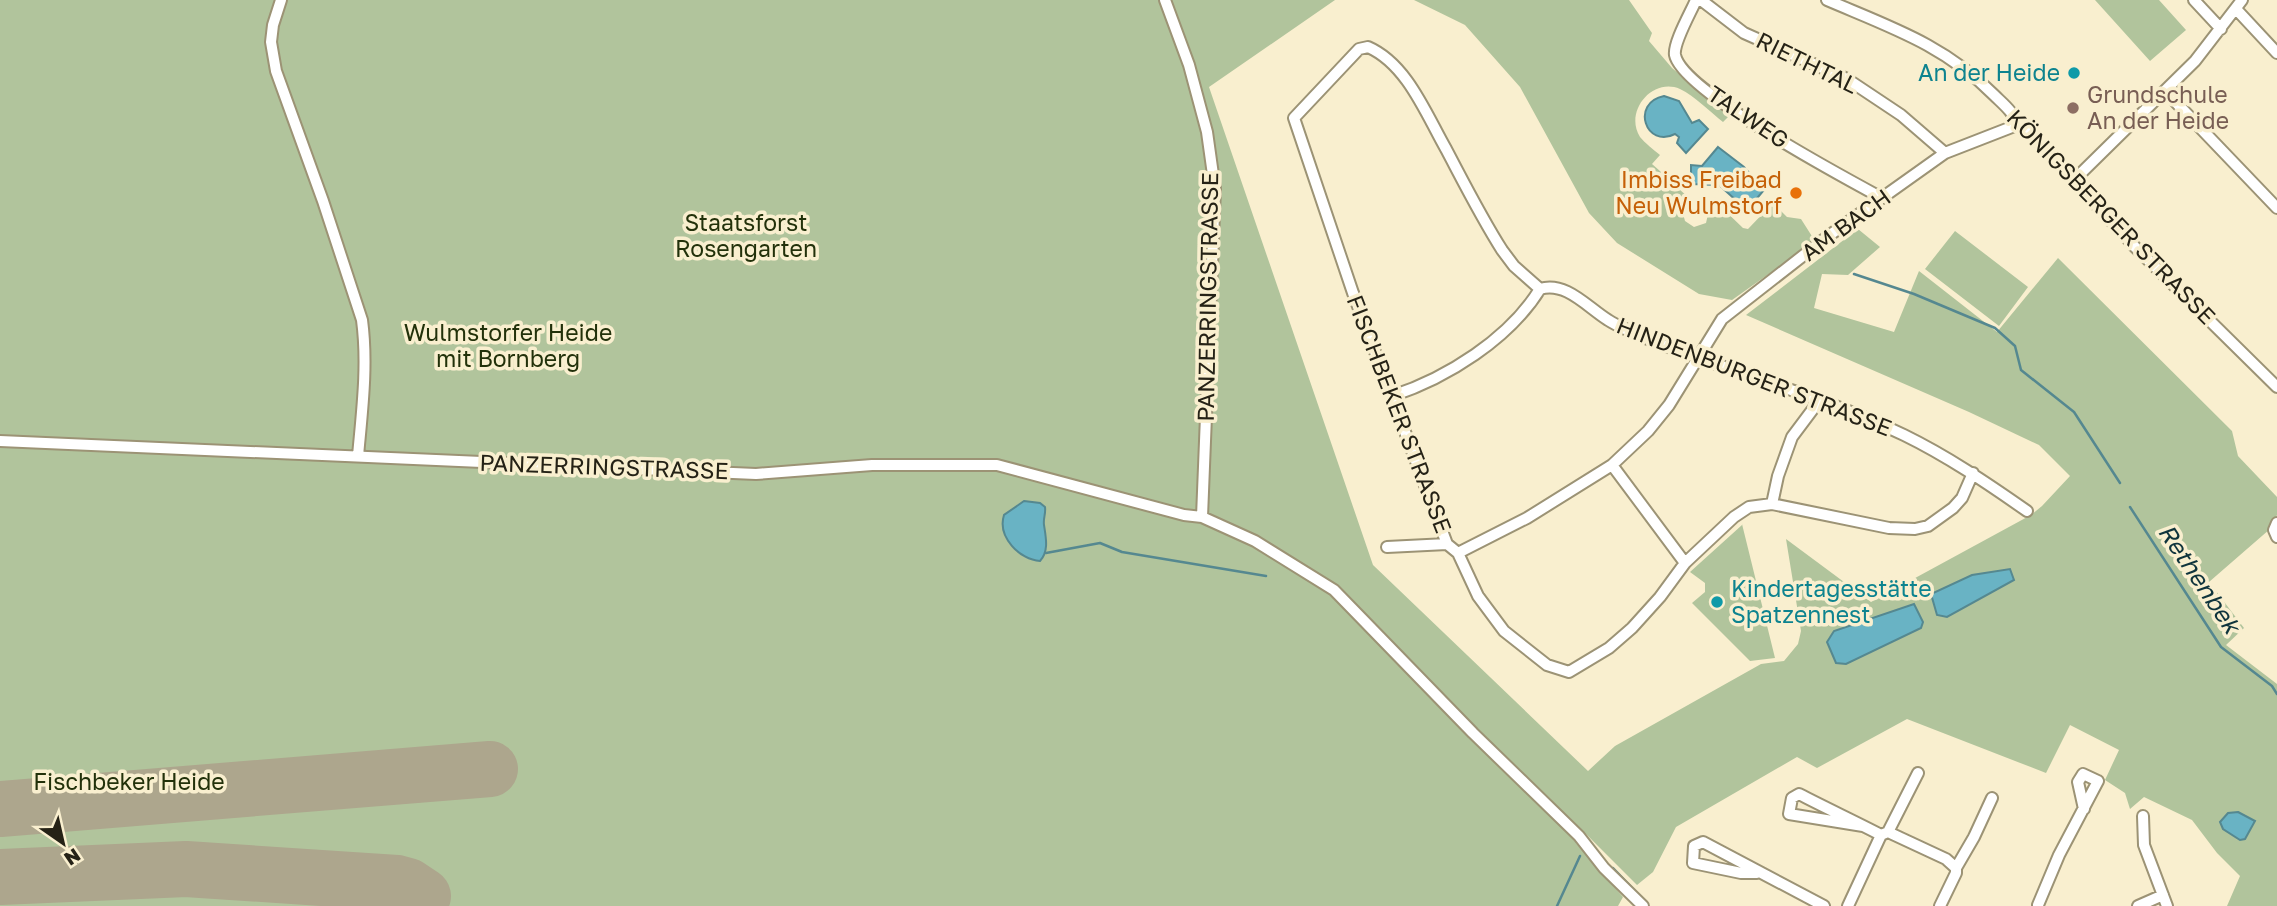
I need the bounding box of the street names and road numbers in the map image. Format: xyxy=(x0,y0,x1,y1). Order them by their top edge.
street label: RIETHTAL xyxy=(1752,25,1863,99)
street label: TALWEG xyxy=(1703,79,1794,153)
street label: KÖNIGSBERGER STRASSE xyxy=(2002,103,2222,330)
street label: PANZERRINGSTRASSE xyxy=(1191,172,1223,422)
street label: AM BACH xyxy=(1795,182,1896,266)
street label: FISCHBEKER STRASSE xyxy=(1342,291,1458,537)
street label: HINDENBURGER STRASSE xyxy=(1613,311,1896,442)
street label: PANZERRINGSTRASSE xyxy=(479,448,729,484)

